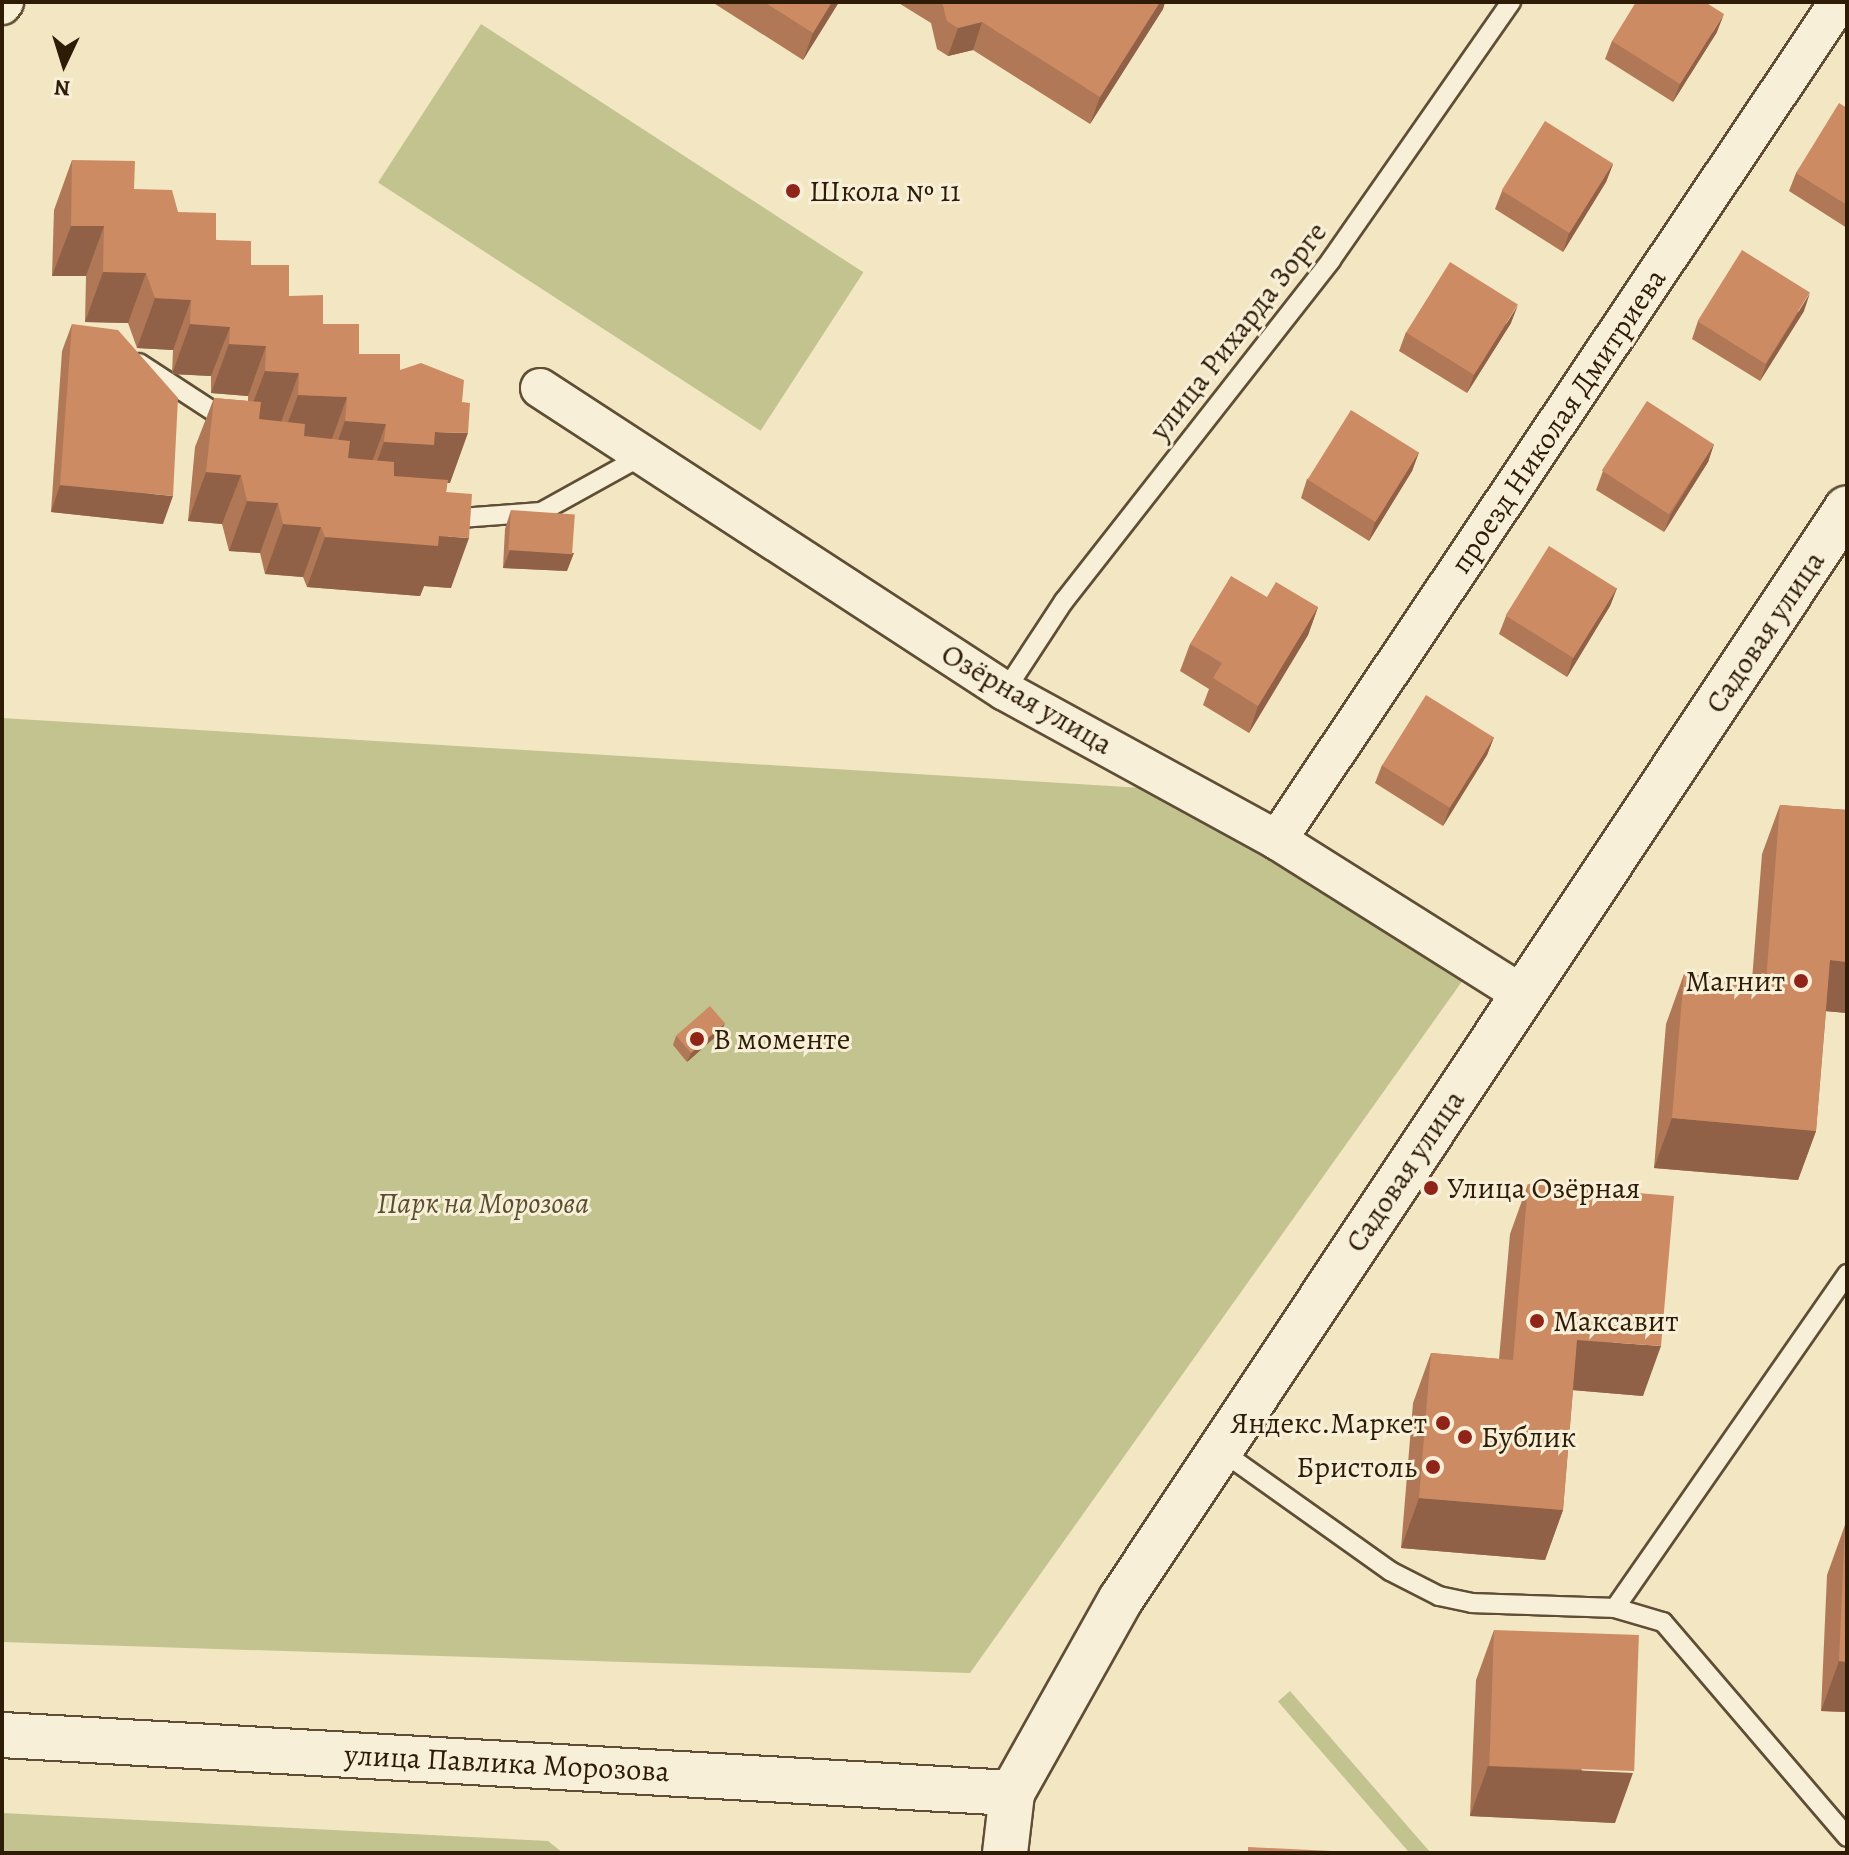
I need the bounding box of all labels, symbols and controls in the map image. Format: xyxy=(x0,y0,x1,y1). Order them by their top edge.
north arrow xyxy=(24,24,104,104)
text: N xyxy=(53,72,71,103)
place label: Школа № 11 xyxy=(809,173,960,209)
marker: Школа № 11 xyxy=(784,182,802,200)
street label: улица Рихарда Зорге xyxy=(1142,215,1334,447)
street label: проезд Николая Дмитриева xyxy=(1442,262,1674,580)
street label: Садовая улица xyxy=(1698,544,1832,720)
street label: Озёрная улица xyxy=(935,636,1119,762)
place label: Магнит xyxy=(1685,963,1785,999)
marker: Магнит xyxy=(1792,972,1810,990)
place label: В моменте xyxy=(713,1021,850,1057)
marker: В моменте xyxy=(688,1030,706,1048)
street label: Садовая улица xyxy=(1338,1083,1472,1259)
place label: Улица Озёрная xyxy=(1447,1170,1640,1206)
marker: Улица Озёрная xyxy=(1422,1179,1440,1197)
park label: Парк на Морозова xyxy=(377,1185,589,1221)
place label: Максавит xyxy=(1553,1303,1679,1339)
marker: Максавит xyxy=(1528,1312,1546,1330)
place label: Яндекс.Маркет xyxy=(1230,1405,1427,1441)
marker: Яндекс.Маркет xyxy=(1434,1414,1452,1432)
place label: Бублик xyxy=(1481,1419,1576,1455)
marker: Бублик xyxy=(1456,1428,1474,1446)
place label: Бристоль xyxy=(1296,1449,1417,1485)
marker: Бристоль xyxy=(1424,1458,1442,1476)
street label: улица Павлика Морозова xyxy=(343,1737,671,1789)

